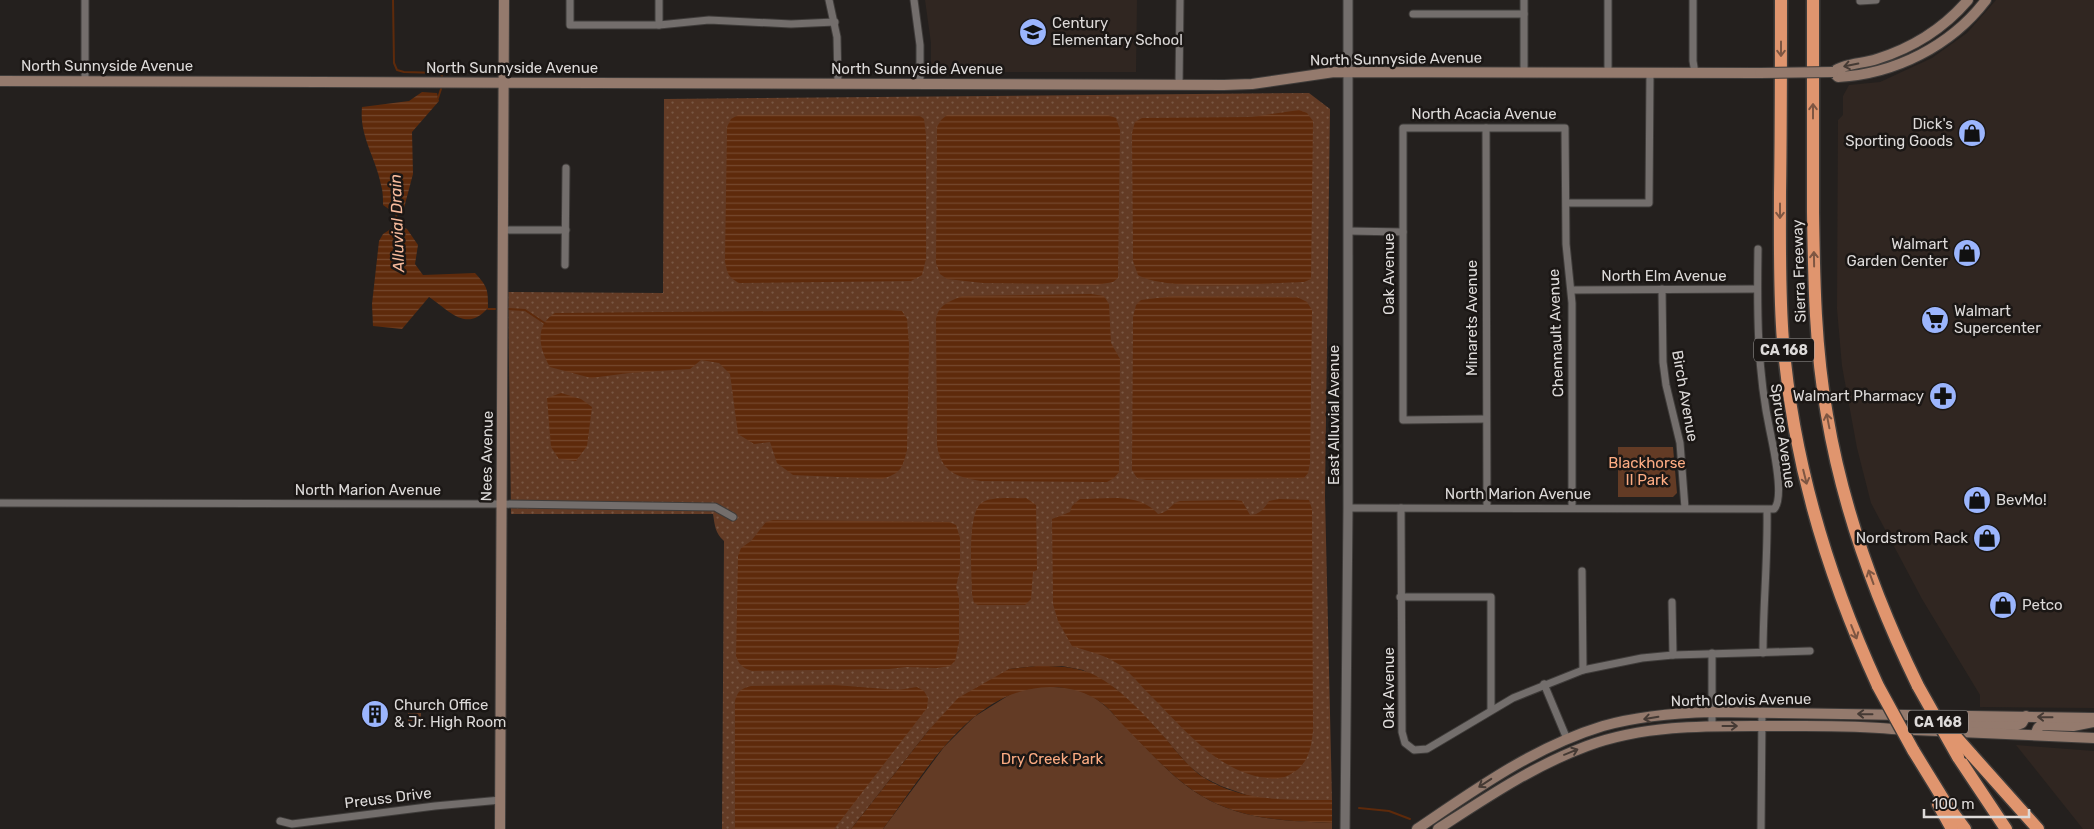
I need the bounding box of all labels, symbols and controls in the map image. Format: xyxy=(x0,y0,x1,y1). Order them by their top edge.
place label: Century Elementary School xyxy=(1052,14,1183,49)
school or university icon: Century Elementary School xyxy=(1018,17,1048,47)
one-way arrow xyxy=(1776,40,1786,57)
street label: North Sunnyside Avenue xyxy=(1310,48,1482,70)
street label: North Sunnyside Avenue xyxy=(21,57,193,75)
street label: North Sunnyside Avenue xyxy=(426,59,598,77)
street label: North Sunnyside Avenue xyxy=(831,60,1003,78)
one-way arrow xyxy=(1844,61,1860,71)
one-way arrow xyxy=(1808,104,1818,120)
street label: North Acacia Avenue xyxy=(1411,105,1557,123)
place label: Dick's Sporting Goods xyxy=(1845,115,1953,150)
shop icon: Dick's Sporting Goods xyxy=(1957,118,1987,148)
water label: Alluvial Drain xyxy=(386,174,408,273)
one-way arrow xyxy=(1775,202,1785,219)
street label: Sierra Freeway xyxy=(1788,219,1810,323)
street label: Oak Avenue xyxy=(1380,233,1398,315)
place label: Walmart Garden Center xyxy=(1847,235,1948,270)
shop icon: Walmart Garden Center xyxy=(1952,238,1982,268)
one-way arrow xyxy=(1809,251,1819,268)
street label: Minarets Avenue xyxy=(1463,260,1481,376)
street label: North Elm Avenue xyxy=(1601,267,1727,285)
street label: Chennault Avenue xyxy=(1545,269,1567,397)
place label: Walmart Supercenter xyxy=(1954,302,2041,337)
supermarket icon: Walmart Supercenter xyxy=(1920,305,1950,335)
road number: CA 168 xyxy=(1754,338,1814,362)
street label: East Alluvial Avenue xyxy=(1325,345,1343,485)
street label: Birch Avenue xyxy=(1668,349,1702,443)
pharmacy icon: Walmart Pharmacy xyxy=(1928,381,1958,411)
street label: Spruce Avenue xyxy=(1767,383,1799,489)
place label: Walmart Pharmacy xyxy=(1793,387,1924,405)
street label: Nees Avenue xyxy=(477,410,497,502)
one-way arrow xyxy=(1822,413,1832,429)
park label: Blackhorse II Park xyxy=(1608,454,1686,489)
one-way arrow xyxy=(1801,468,1810,484)
street label: North Marion Avenue xyxy=(295,481,441,499)
street label: North Marion Avenue xyxy=(1445,485,1591,503)
shop icon: BevMo! xyxy=(1962,485,1992,515)
place label: BevMo! xyxy=(1996,491,2047,509)
shop icon: Nordstrom Rack xyxy=(1972,523,2002,553)
place label: Nordstrom Rack xyxy=(1856,529,1968,547)
one-way arrow xyxy=(1866,570,1875,586)
shop icon: Petco xyxy=(1988,590,2018,620)
place label: Petco xyxy=(2022,596,2063,614)
one-way arrow xyxy=(1850,623,1859,639)
street label: Oak Avenue xyxy=(1380,647,1398,729)
street label: North Clovis Avenue xyxy=(1670,690,1812,710)
place label: Church Office & Jr. High Room xyxy=(394,696,506,731)
building icon: Church Office & Jr. High Room xyxy=(360,699,390,729)
one-way arrow xyxy=(1858,709,1874,719)
road number: CA 168 xyxy=(1908,710,1968,734)
one-way arrow xyxy=(2038,712,2054,721)
one-way arrow xyxy=(1643,713,1659,723)
one-way arrow xyxy=(1722,721,1738,731)
one-way arrow xyxy=(1563,747,1578,757)
park label: Dry Creek Park xyxy=(1001,750,1103,768)
one-way arrow xyxy=(1478,778,1492,789)
street label: Preuss Drive xyxy=(343,784,433,812)
scale bar xyxy=(1924,786,2029,818)
text: 100 m xyxy=(1932,795,1974,813)

